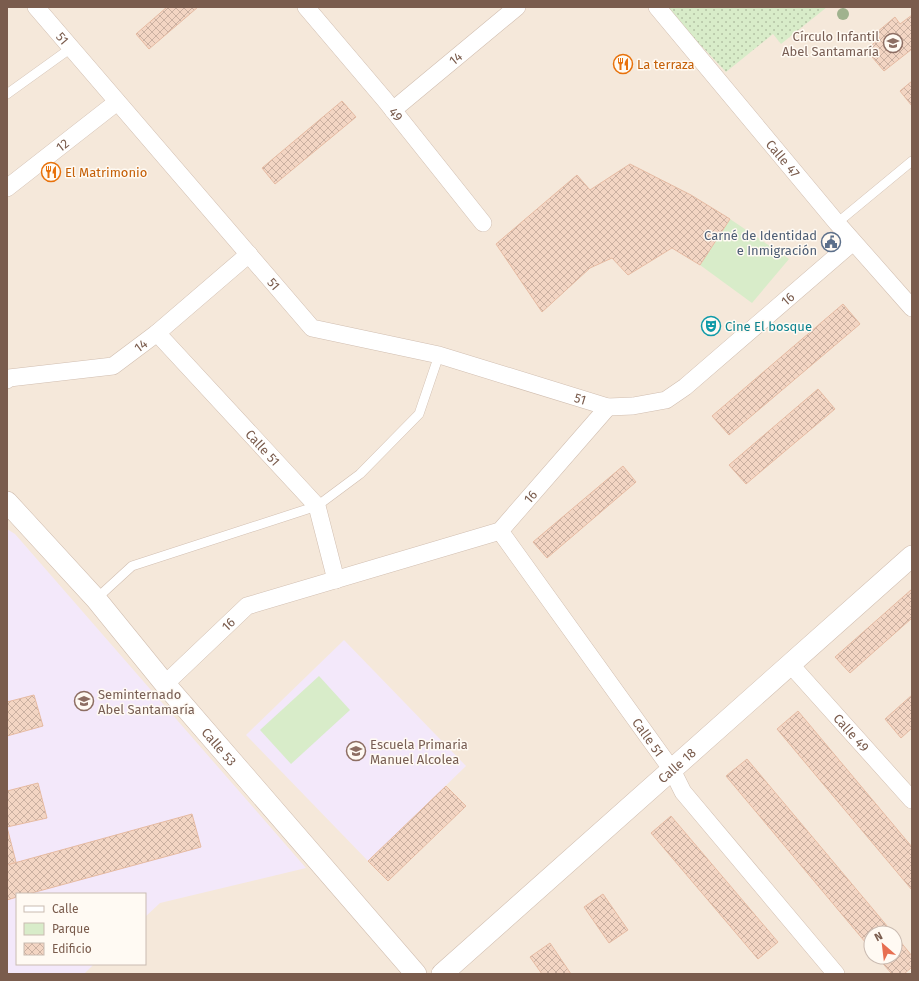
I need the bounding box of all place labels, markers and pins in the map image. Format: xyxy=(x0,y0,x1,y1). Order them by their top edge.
place label: Círculo Infantil Abel Santamaría xyxy=(782,29,879,59)
school or university icon: Círculo Infantil Abel Santamaría xyxy=(882,32,904,54)
restaurant icon: La terraza xyxy=(612,53,634,75)
place label: La terraza xyxy=(637,57,695,72)
restaurant icon: El Matrimonio xyxy=(40,161,62,183)
place label: El Matrimonio xyxy=(65,165,147,180)
place label: Carné de Identidad e Inmigración xyxy=(704,228,817,258)
public building icon: Carné de Identidad e Inmigración xyxy=(820,231,842,253)
theatre icon: Cine El bosque xyxy=(700,315,722,337)
place label: Cine El bosque xyxy=(725,319,812,334)
place label: Seminternado Abel Santamaría xyxy=(98,687,195,717)
school or university icon: Seminternado Abel Santamaría xyxy=(73,690,95,712)
place label: Escuela Primaria Manuel Alcolea xyxy=(370,737,468,767)
school or university icon: Escuela Primaria Manuel Alcolea xyxy=(345,740,367,762)

